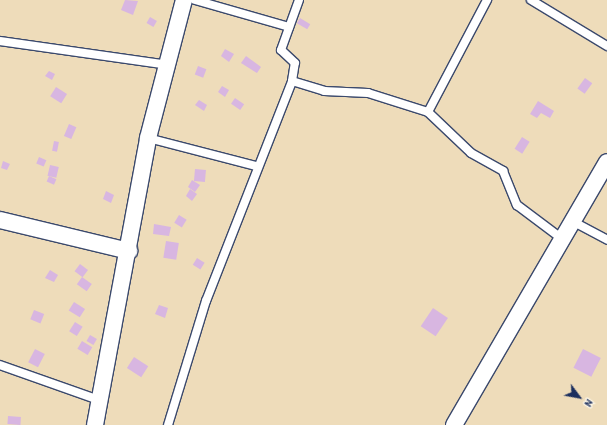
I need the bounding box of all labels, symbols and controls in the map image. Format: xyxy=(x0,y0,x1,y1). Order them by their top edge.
north arrow xyxy=(559,377,599,417)
text: N xyxy=(582,397,597,410)

